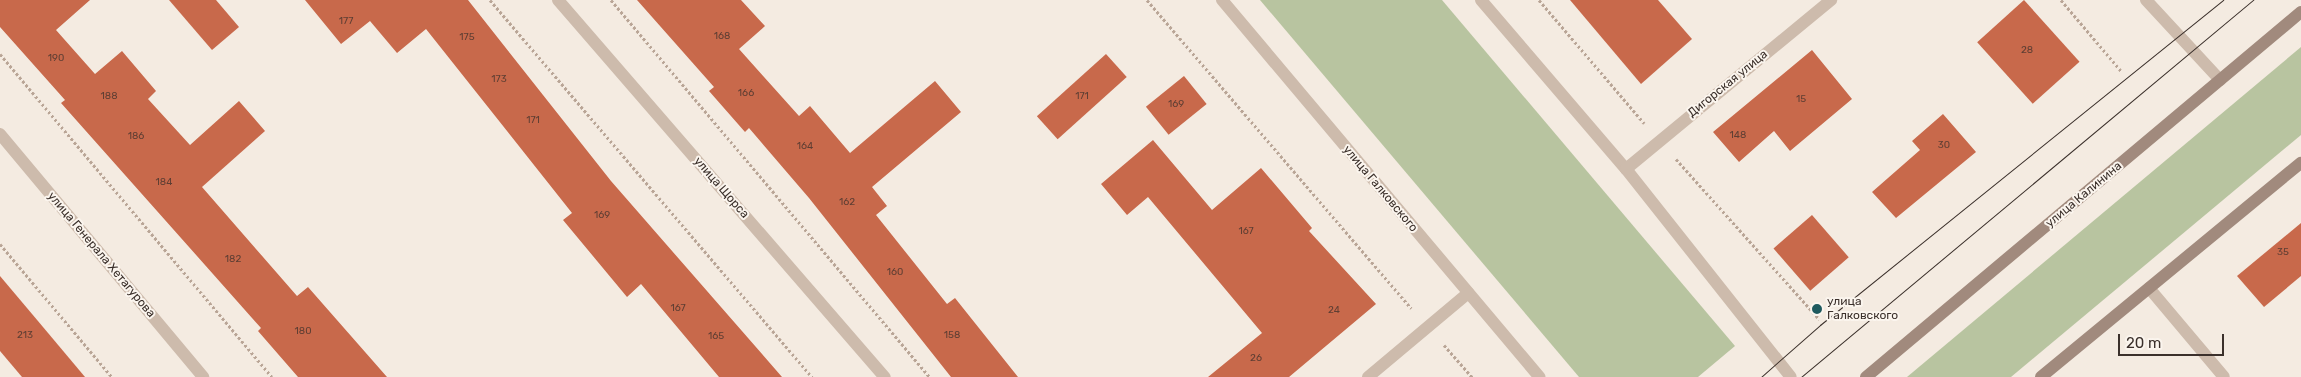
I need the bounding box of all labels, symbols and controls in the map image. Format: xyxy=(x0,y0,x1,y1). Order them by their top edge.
house number: 177 xyxy=(339,16,353,28)
house number: 168 xyxy=(714,31,730,43)
house number: 175 xyxy=(459,32,475,44)
house number: 28 xyxy=(2021,45,2033,57)
street label: Дигорская улица xyxy=(1685,47,1771,121)
house number: 190 xyxy=(48,53,64,65)
house number: 173 xyxy=(491,74,507,86)
house number: 166 xyxy=(738,88,754,100)
house number: 188 xyxy=(101,91,117,103)
house number: 171 xyxy=(1075,91,1089,103)
house number: 15 xyxy=(1796,94,1806,106)
house number: 169 xyxy=(1168,99,1184,111)
house number: 171 xyxy=(526,115,540,127)
house number: 148 xyxy=(1730,130,1746,142)
house number: 186 xyxy=(128,131,144,143)
house number: 30 xyxy=(1938,140,1950,152)
house number: 164 xyxy=(797,141,813,153)
street label: улица Галковского xyxy=(1340,143,1420,235)
street label: улица Щорса xyxy=(690,154,752,222)
street label: улица Калинина xyxy=(2043,159,2125,231)
house number: 184 xyxy=(156,177,172,189)
street label: улица Генерала Хетагурова xyxy=(44,189,158,321)
house number: 162 xyxy=(839,197,855,209)
house number: 169 xyxy=(594,210,610,222)
house number: 167 xyxy=(1238,226,1254,238)
house number: 35 xyxy=(2277,247,2289,259)
house number: 182 xyxy=(225,254,241,266)
house number: 160 xyxy=(887,267,903,279)
place label: улица Галковского xyxy=(1827,295,1898,323)
house number: 167 xyxy=(670,303,686,315)
marker: улица Галковского xyxy=(1811,303,1823,315)
house number: 24 xyxy=(1328,305,1340,317)
scale bar xyxy=(2121,324,2227,356)
house number: 180 xyxy=(295,326,311,338)
house number: 213 xyxy=(17,330,33,342)
house number: 158 xyxy=(944,330,960,342)
house number: 165 xyxy=(708,331,724,343)
text: 20 m xyxy=(2126,334,2161,352)
house number: 26 xyxy=(1250,353,1262,365)

